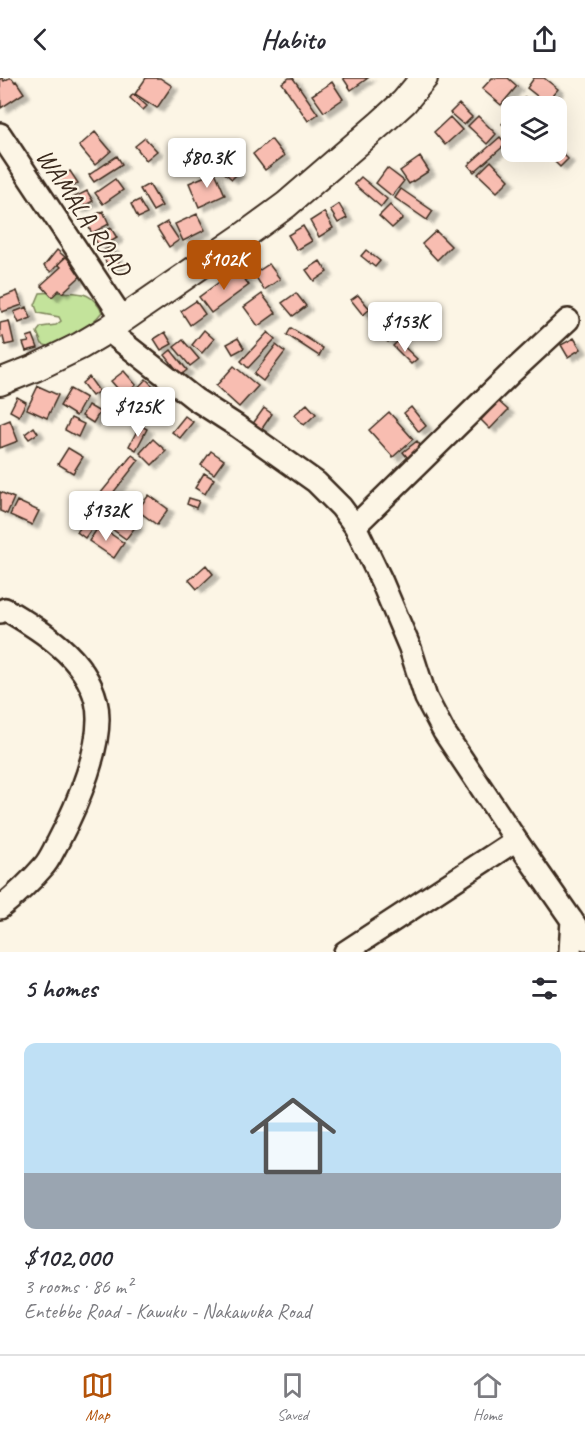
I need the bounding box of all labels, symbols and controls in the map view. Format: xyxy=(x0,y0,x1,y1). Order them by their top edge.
text: Habito xyxy=(261,22,324,56)
icon: back xyxy=(24,23,57,56)
icon: share xyxy=(528,23,561,56)
map controls xyxy=(501,96,567,162)
button: layers xyxy=(501,96,567,162)
pin: $80.3K xyxy=(158,138,256,189)
street label: WAMALA ROAD xyxy=(29,142,140,284)
text: $80.3K xyxy=(182,145,232,170)
pin: $102K xyxy=(182,240,266,291)
text: $102K xyxy=(201,247,247,272)
pin: $153K xyxy=(363,302,447,353)
text: $153K xyxy=(382,309,428,334)
pin: $125K xyxy=(96,387,180,438)
text: $125K xyxy=(115,394,161,419)
pin: $132K xyxy=(64,491,148,542)
text: $132K xyxy=(83,498,129,523)
text: 5 homes xyxy=(24,972,97,1005)
icon: filters xyxy=(528,972,561,1005)
icon: home xyxy=(239,1082,347,1190)
text: $102,000 xyxy=(24,1241,111,1274)
text: 3 rooms · 86 m² xyxy=(24,1274,132,1299)
text: Entebbe Road - Kawuku - Nakawuka Road xyxy=(24,1299,311,1324)
tab: Map xyxy=(81,1369,114,1425)
tab: Saved xyxy=(276,1369,309,1425)
tab: Home xyxy=(471,1369,504,1425)

